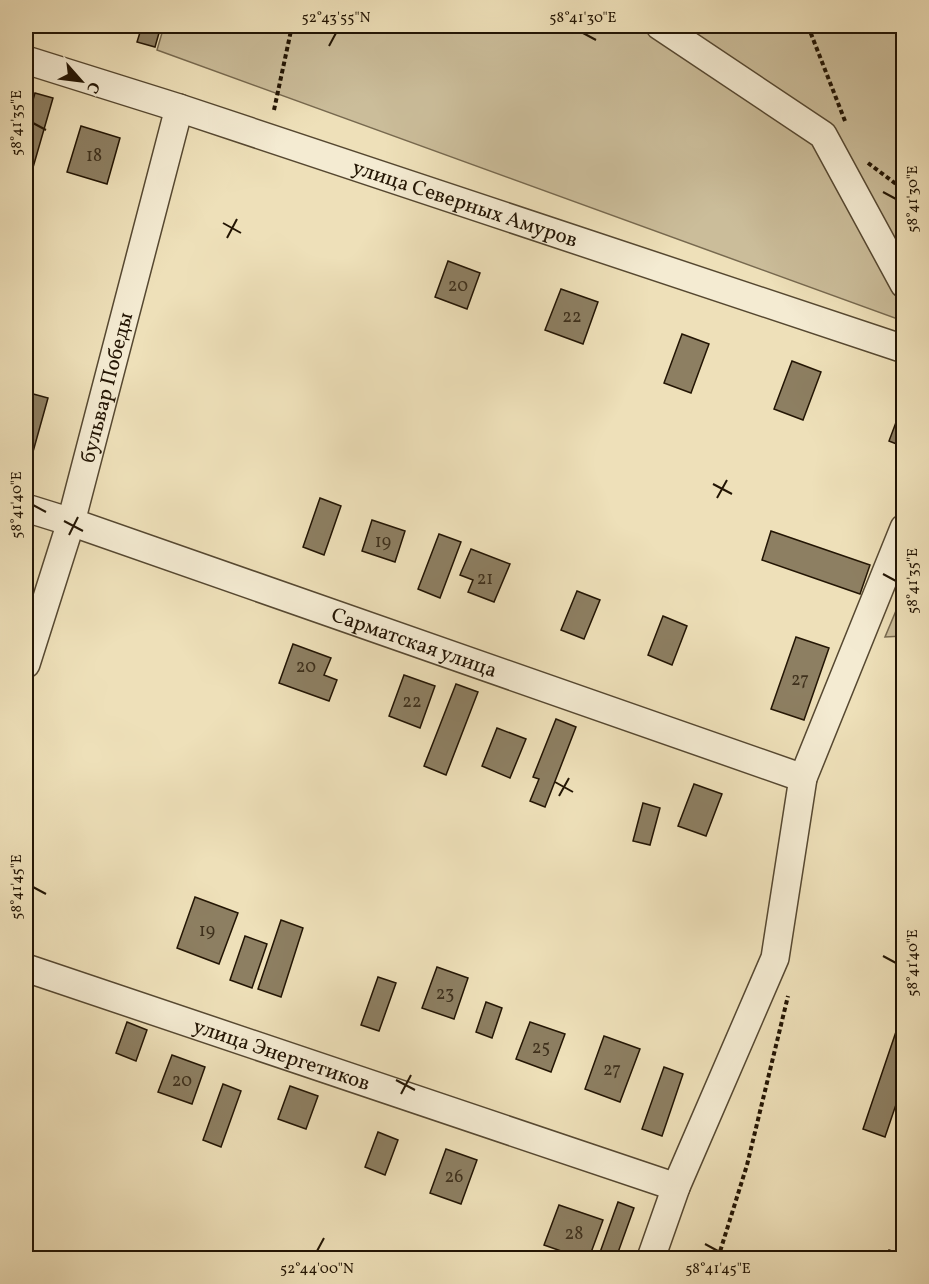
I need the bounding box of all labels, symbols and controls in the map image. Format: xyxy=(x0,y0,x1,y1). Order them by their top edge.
text: 52°43'55"N xyxy=(301,8,371,29)
text: 58°41'30"E xyxy=(549,8,617,29)
north arrow xyxy=(51,51,111,111)
text: С xyxy=(80,77,105,97)
text: 58°41'35"E xyxy=(7,90,28,156)
house number: 18 xyxy=(86,144,102,169)
street label: улица Северных Амуров xyxy=(348,154,581,256)
text: 58°41'30"E xyxy=(903,165,924,233)
house number: 20 xyxy=(448,274,468,299)
house number: 22 xyxy=(562,305,582,330)
street label: бульвар Победы xyxy=(74,309,141,466)
text: 58°41'40"E xyxy=(7,471,28,539)
house number: 19 xyxy=(375,530,391,555)
text: 58°41'35"E xyxy=(903,548,924,614)
house number: 21 xyxy=(477,567,493,592)
street label: Сарматская улица xyxy=(327,601,501,686)
house number: 20 xyxy=(296,655,316,680)
house number: 27 xyxy=(791,668,809,693)
house number: 22 xyxy=(402,690,422,715)
text: 58°41'45"E xyxy=(7,854,28,920)
house number: 19 xyxy=(199,919,215,944)
text: 58°41'40"E xyxy=(903,929,924,997)
house number: 23 xyxy=(436,982,454,1007)
street label: улица Энергетиков xyxy=(189,1012,374,1099)
house number: 25 xyxy=(532,1036,550,1061)
house number: 27 xyxy=(603,1058,621,1083)
house number: 20 xyxy=(172,1069,192,1094)
house number: 26 xyxy=(445,1165,463,1190)
house number: 28 xyxy=(565,1222,583,1247)
text: 52°44'00"N xyxy=(280,1259,354,1280)
text: 58°41'45"E xyxy=(685,1259,751,1280)

